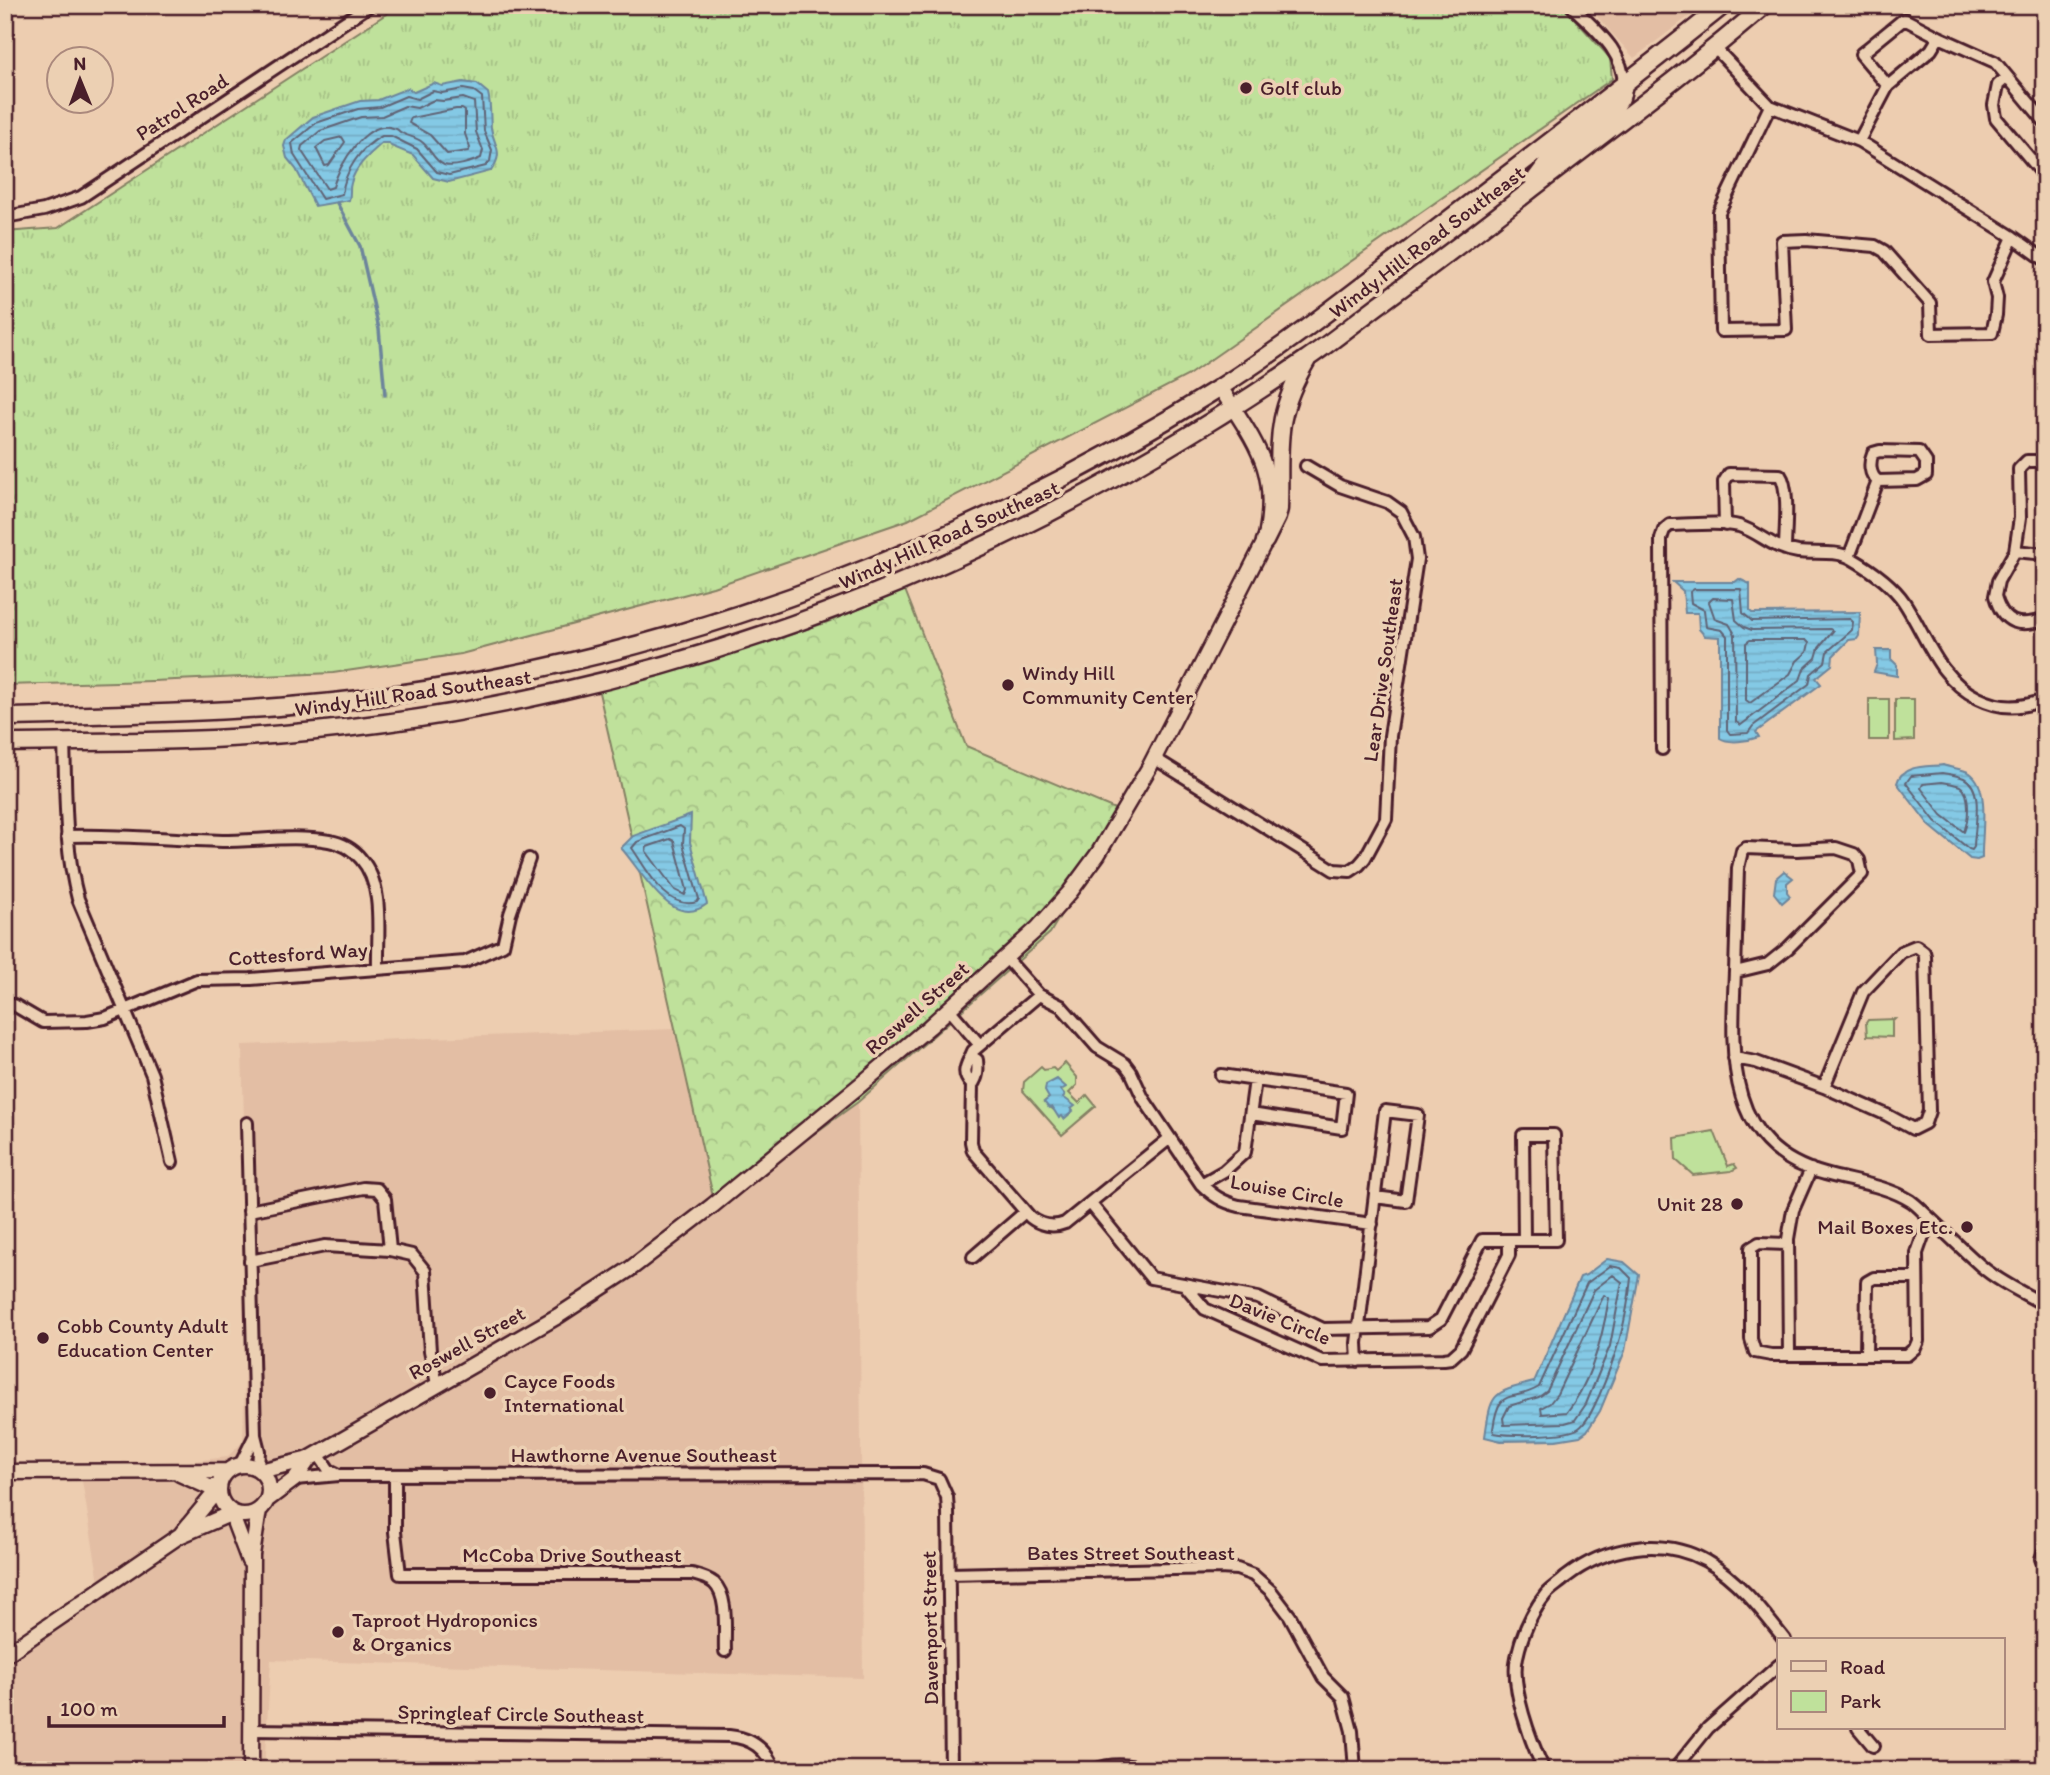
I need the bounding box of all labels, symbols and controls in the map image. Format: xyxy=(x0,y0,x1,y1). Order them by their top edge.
north arrow xyxy=(46,46,116,116)
text: N xyxy=(73,52,86,75)
street label: Patrol Road xyxy=(131,67,233,146)
place label: Golf club xyxy=(1260,75,1342,100)
marker: Golf club xyxy=(1238,80,1254,96)
street label: Windy Hill Road Southeast xyxy=(1324,160,1530,323)
street label: Windy Hill Road Southeast xyxy=(835,475,1063,595)
street label: Lear Drive Southeast xyxy=(1357,576,1408,764)
place label: Windy Hill Community Center xyxy=(1022,660,1193,709)
street label: Windy Hill Road Southeast xyxy=(293,663,533,721)
marker: Windy Hill Community Center xyxy=(1000,677,1016,693)
street label: Cottesford Way xyxy=(227,936,369,971)
street label: Roswell Street xyxy=(860,956,974,1060)
street label: Louise Circle xyxy=(1228,1168,1346,1213)
place label: Unit 28 xyxy=(1657,1191,1723,1216)
marker: Unit 28 xyxy=(1729,1196,1745,1212)
place label: Mail Boxes Etc. xyxy=(1817,1214,1953,1239)
marker: Mail Boxes Etc. xyxy=(1959,1219,1975,1235)
street label: Davie Circle xyxy=(1226,1287,1335,1350)
street label: Roswell Street xyxy=(404,1300,529,1385)
place label: Cobb County Adult Education Center xyxy=(57,1313,228,1362)
marker: Cobb County Adult Education Center xyxy=(35,1330,51,1346)
place label: Cayce Foods International xyxy=(504,1368,624,1417)
marker: Cayce Foods International xyxy=(482,1385,498,1401)
street label: Hawthorne Avenue Southeast xyxy=(511,1442,777,1467)
street label: Bates Street Southeast xyxy=(1027,1540,1235,1565)
street label: McCoba Drive Southeast xyxy=(462,1542,682,1567)
street label: Davenport Street xyxy=(916,1551,943,1705)
place label: Taproot Hydroponics & Organics xyxy=(352,1607,538,1656)
marker: Taproot Hydroponics & Organics xyxy=(330,1624,346,1640)
legend xyxy=(1777,1638,2004,1730)
text: Road xyxy=(1840,1654,1886,1679)
scale bar xyxy=(49,1684,224,1728)
text: Park xyxy=(1840,1688,1882,1713)
text: 100 m xyxy=(60,1696,118,1721)
street label: Springleaf Circle Southeast xyxy=(397,1699,645,1728)

